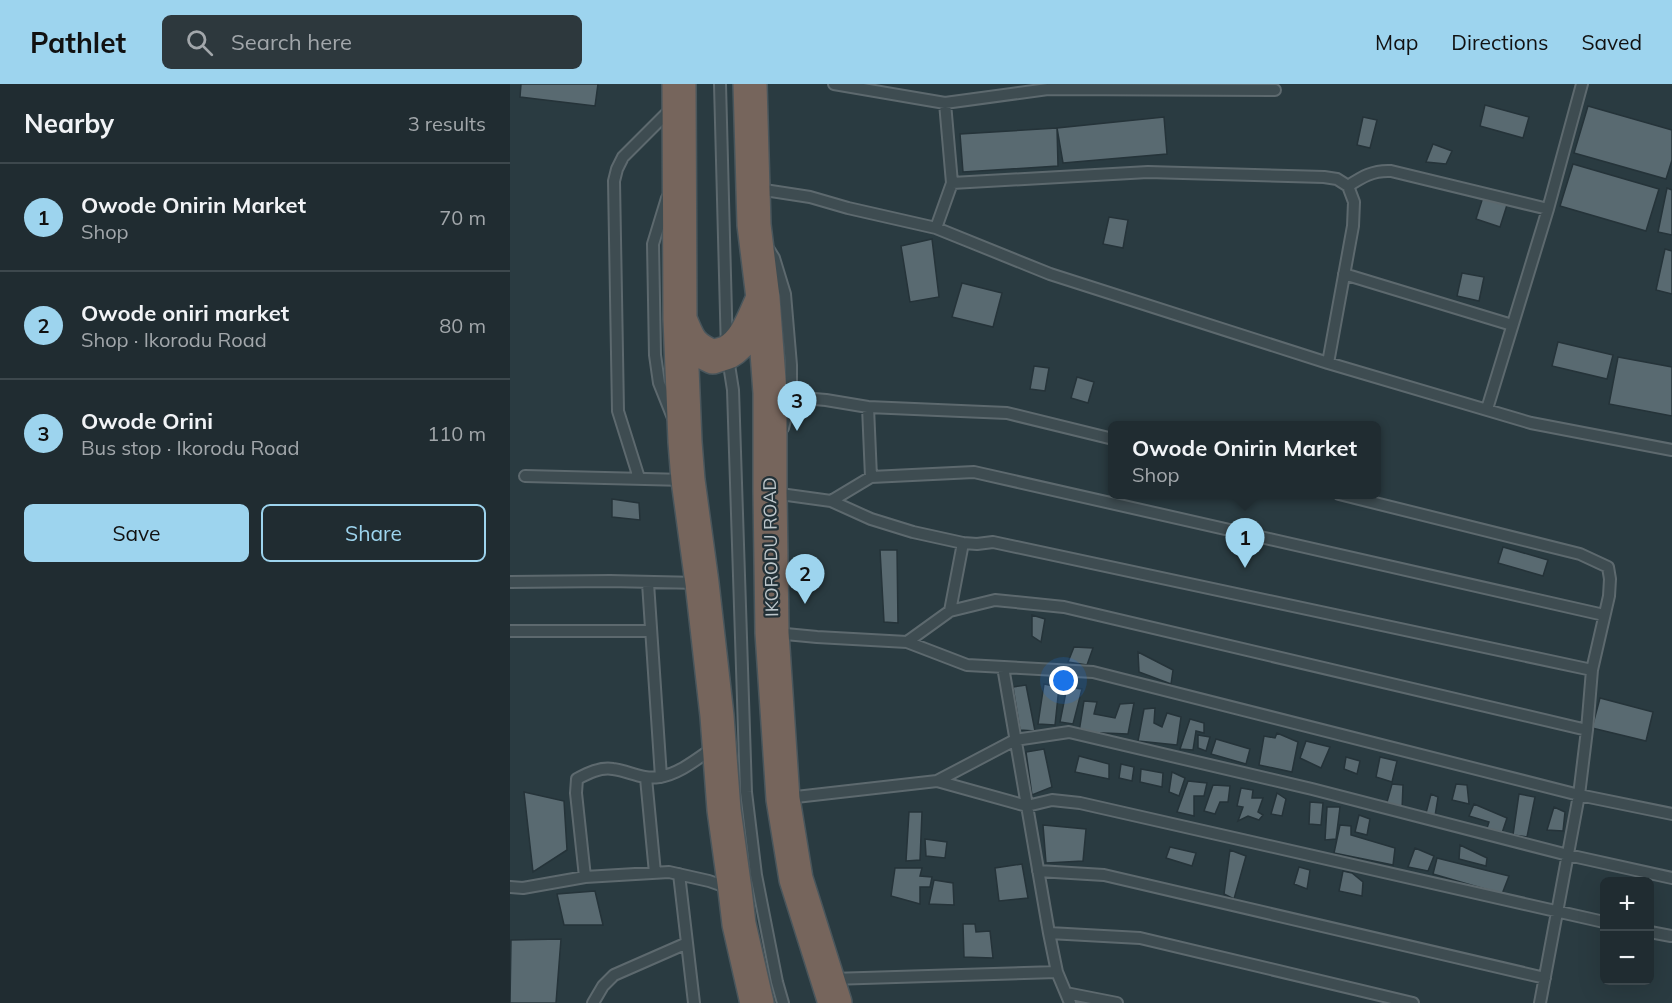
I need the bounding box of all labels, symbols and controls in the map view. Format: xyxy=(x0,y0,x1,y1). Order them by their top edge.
search box xyxy=(162,15,582,69)
text: Pathlet xyxy=(30,25,126,60)
icon: search xyxy=(183,26,216,59)
text: Search here xyxy=(231,28,352,56)
text: Map xyxy=(1375,29,1418,55)
text: Directions xyxy=(1451,29,1548,55)
text: Saved xyxy=(1581,29,1642,55)
text: Nearby xyxy=(24,107,114,140)
text: 3 results xyxy=(408,111,486,136)
text: Owode Onirin Market xyxy=(81,191,306,219)
text: 1 xyxy=(38,205,50,230)
text: 70 m xyxy=(439,205,486,230)
text: Shop xyxy=(81,219,129,244)
text: Owode oniri market xyxy=(81,299,289,327)
text: 2 xyxy=(38,313,50,338)
text: 80 m xyxy=(439,313,486,338)
text: Shop · Ikorodu Road xyxy=(81,327,267,352)
pin: 3 xyxy=(778,382,816,431)
text: Owode Orini xyxy=(81,407,213,435)
text: 3 xyxy=(38,421,50,446)
text: 110 m xyxy=(427,421,486,446)
popup xyxy=(1108,421,1381,499)
text: Owode Onirin Market xyxy=(1132,434,1357,462)
text: Bus stop · Ikorodu Road xyxy=(81,435,299,460)
text: Shop xyxy=(1132,462,1180,487)
street label: IKORODU ROAD xyxy=(758,477,783,617)
button: Save xyxy=(24,504,249,562)
button: Share xyxy=(261,504,486,562)
pin: 1 xyxy=(1226,518,1264,568)
pin: 2 xyxy=(786,554,824,604)
your location xyxy=(1049,666,1078,695)
map controls xyxy=(1600,877,1654,985)
button: + xyxy=(1600,877,1654,931)
button: − xyxy=(1600,931,1654,985)

